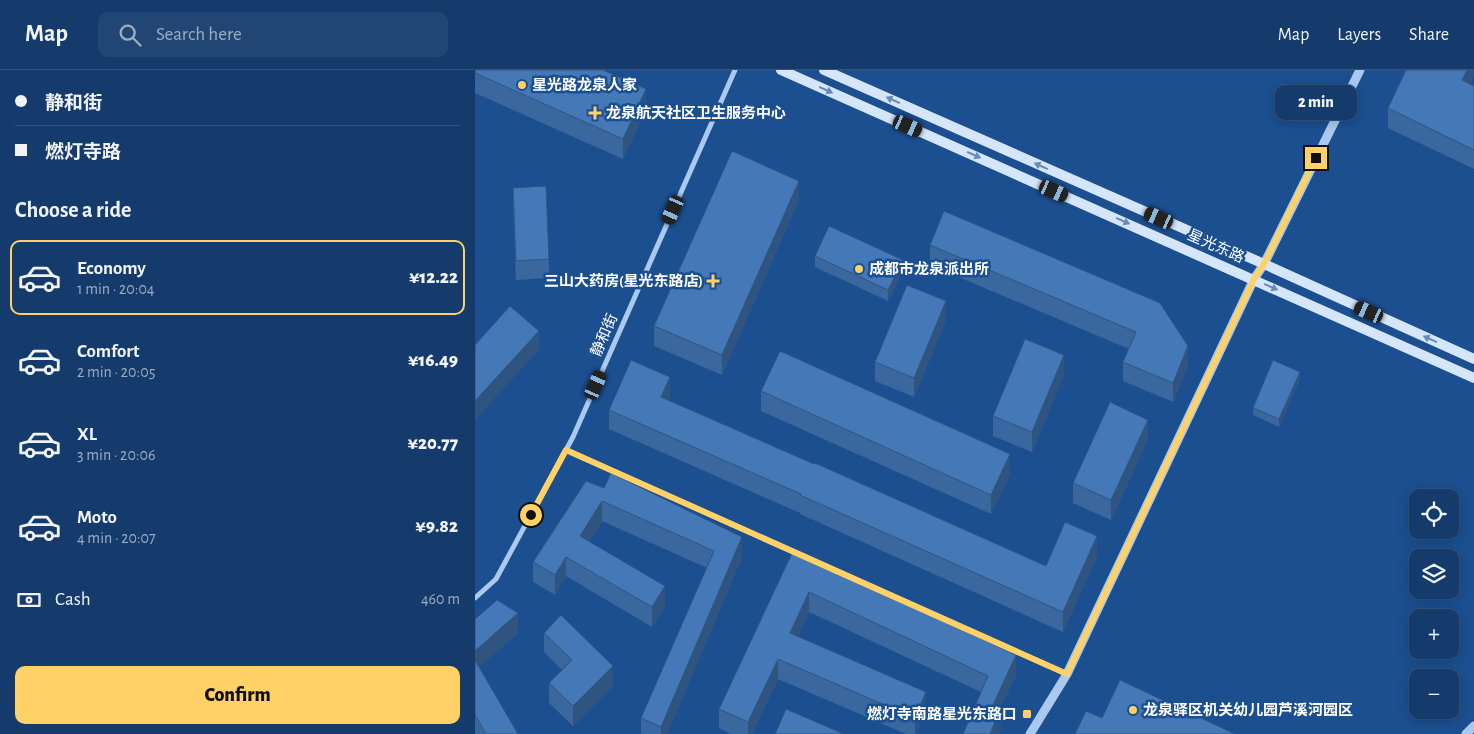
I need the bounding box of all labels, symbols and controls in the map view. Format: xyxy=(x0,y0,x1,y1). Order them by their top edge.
search box xyxy=(98,12,448,57)
icon: search xyxy=(116,21,144,49)
text: Map xyxy=(25,22,68,46)
text: Search here xyxy=(156,25,242,44)
text: Map xyxy=(1278,26,1309,44)
text: Layers xyxy=(1337,26,1381,44)
text: Share xyxy=(1409,26,1449,44)
place label: 星光路龙泉人家 xyxy=(532,76,637,93)
marker: 星光路龙泉人家 xyxy=(516,79,528,91)
one-way arrow xyxy=(819,86,833,94)
callout: 2 min xyxy=(1275,86,1357,121)
text: 静和街 xyxy=(45,94,102,113)
text: 2 min xyxy=(1298,94,1334,110)
one-way arrow xyxy=(886,96,900,104)
place label: 龙泉航天社区卫生服务中心 xyxy=(606,104,786,121)
marker: 龙泉航天社区卫生服务中心 xyxy=(588,106,602,120)
car xyxy=(891,113,924,139)
text: 燃灯寺路 xyxy=(45,143,121,162)
route end xyxy=(1305,147,1327,169)
one-way arrow xyxy=(967,152,981,160)
one-way arrow xyxy=(1034,161,1048,169)
car xyxy=(1037,178,1070,204)
car xyxy=(660,193,685,227)
text: Choose a ride xyxy=(15,199,131,221)
car xyxy=(1142,205,1175,231)
one-way arrow xyxy=(1116,218,1130,226)
street label: 星光东路 xyxy=(1185,226,1247,266)
icon: car xyxy=(17,255,62,300)
text: Economy xyxy=(77,259,146,278)
place label: 成都市龙泉派出所 xyxy=(869,260,989,277)
marker: 成都市龙泉派出所 xyxy=(853,263,865,275)
text: ¥12.22 xyxy=(409,268,458,287)
place label: 三山大药房(星光东路店) xyxy=(544,273,703,289)
marker: 三山大药房(星光东路店) xyxy=(707,275,719,287)
text: 1 min · 20:04 xyxy=(77,281,155,297)
one-way arrow xyxy=(1264,284,1278,292)
car xyxy=(1352,299,1385,325)
street label: 静和街 xyxy=(588,311,620,359)
one-way arrow xyxy=(1423,335,1437,343)
icon: car xyxy=(17,338,62,383)
text: Comfort xyxy=(77,342,139,361)
text: ¥16.49 xyxy=(408,351,458,370)
text: 2 min · 20:05 xyxy=(77,364,155,380)
car xyxy=(583,368,608,402)
icon: car xyxy=(17,421,62,466)
text: XL xyxy=(77,425,97,444)
text: ¥20.77 xyxy=(408,434,458,453)
text: 3 min · 20:06 xyxy=(77,447,155,463)
map controls xyxy=(1409,489,1459,719)
button: locate xyxy=(1409,489,1459,539)
icon: car xyxy=(17,504,62,549)
route start xyxy=(520,504,542,526)
text: Moto xyxy=(77,508,117,527)
text: ¥9.82 xyxy=(415,517,458,536)
text: 4 min · 20:07 xyxy=(77,530,156,546)
button: layers xyxy=(1409,549,1459,599)
icon: cash xyxy=(15,586,43,614)
text: Cash xyxy=(55,590,91,609)
text: 460 m xyxy=(421,591,460,607)
button: + xyxy=(1409,609,1459,659)
button: Confirm xyxy=(15,666,460,724)
button: − xyxy=(1409,669,1459,719)
place label: 龙泉驿区机关幼儿园芦溪河园区 xyxy=(1143,701,1353,718)
marker: 龙泉驿区机关幼儿园芦溪河园区 xyxy=(1127,704,1139,716)
place label: 燃灯寺南路星光东路口 xyxy=(867,705,1017,722)
marker: 燃灯寺南路星光东路口 xyxy=(1021,708,1033,720)

